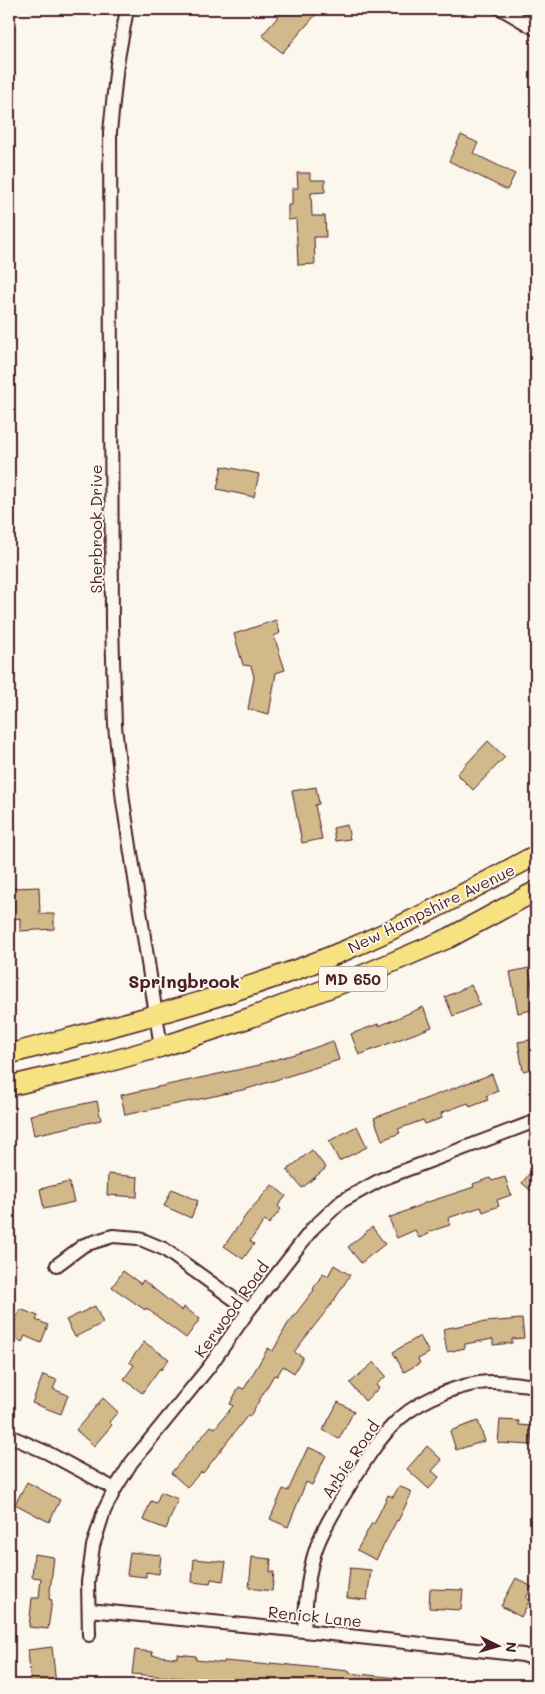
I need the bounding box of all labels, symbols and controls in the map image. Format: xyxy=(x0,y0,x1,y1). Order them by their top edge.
street label: Sherbrook Drive xyxy=(85,464,106,594)
street label: New Hampshire Avenue xyxy=(344,858,518,958)
road number: MD 650 xyxy=(319,966,387,992)
district label: Springbrook xyxy=(128,969,240,993)
street label: Kerwood Road xyxy=(189,1257,273,1361)
street label: Arbie Road xyxy=(316,1416,384,1502)
street label: Renick Lane xyxy=(267,1601,363,1631)
north arrow xyxy=(472,1622,522,1672)
text: N xyxy=(502,1641,521,1653)

